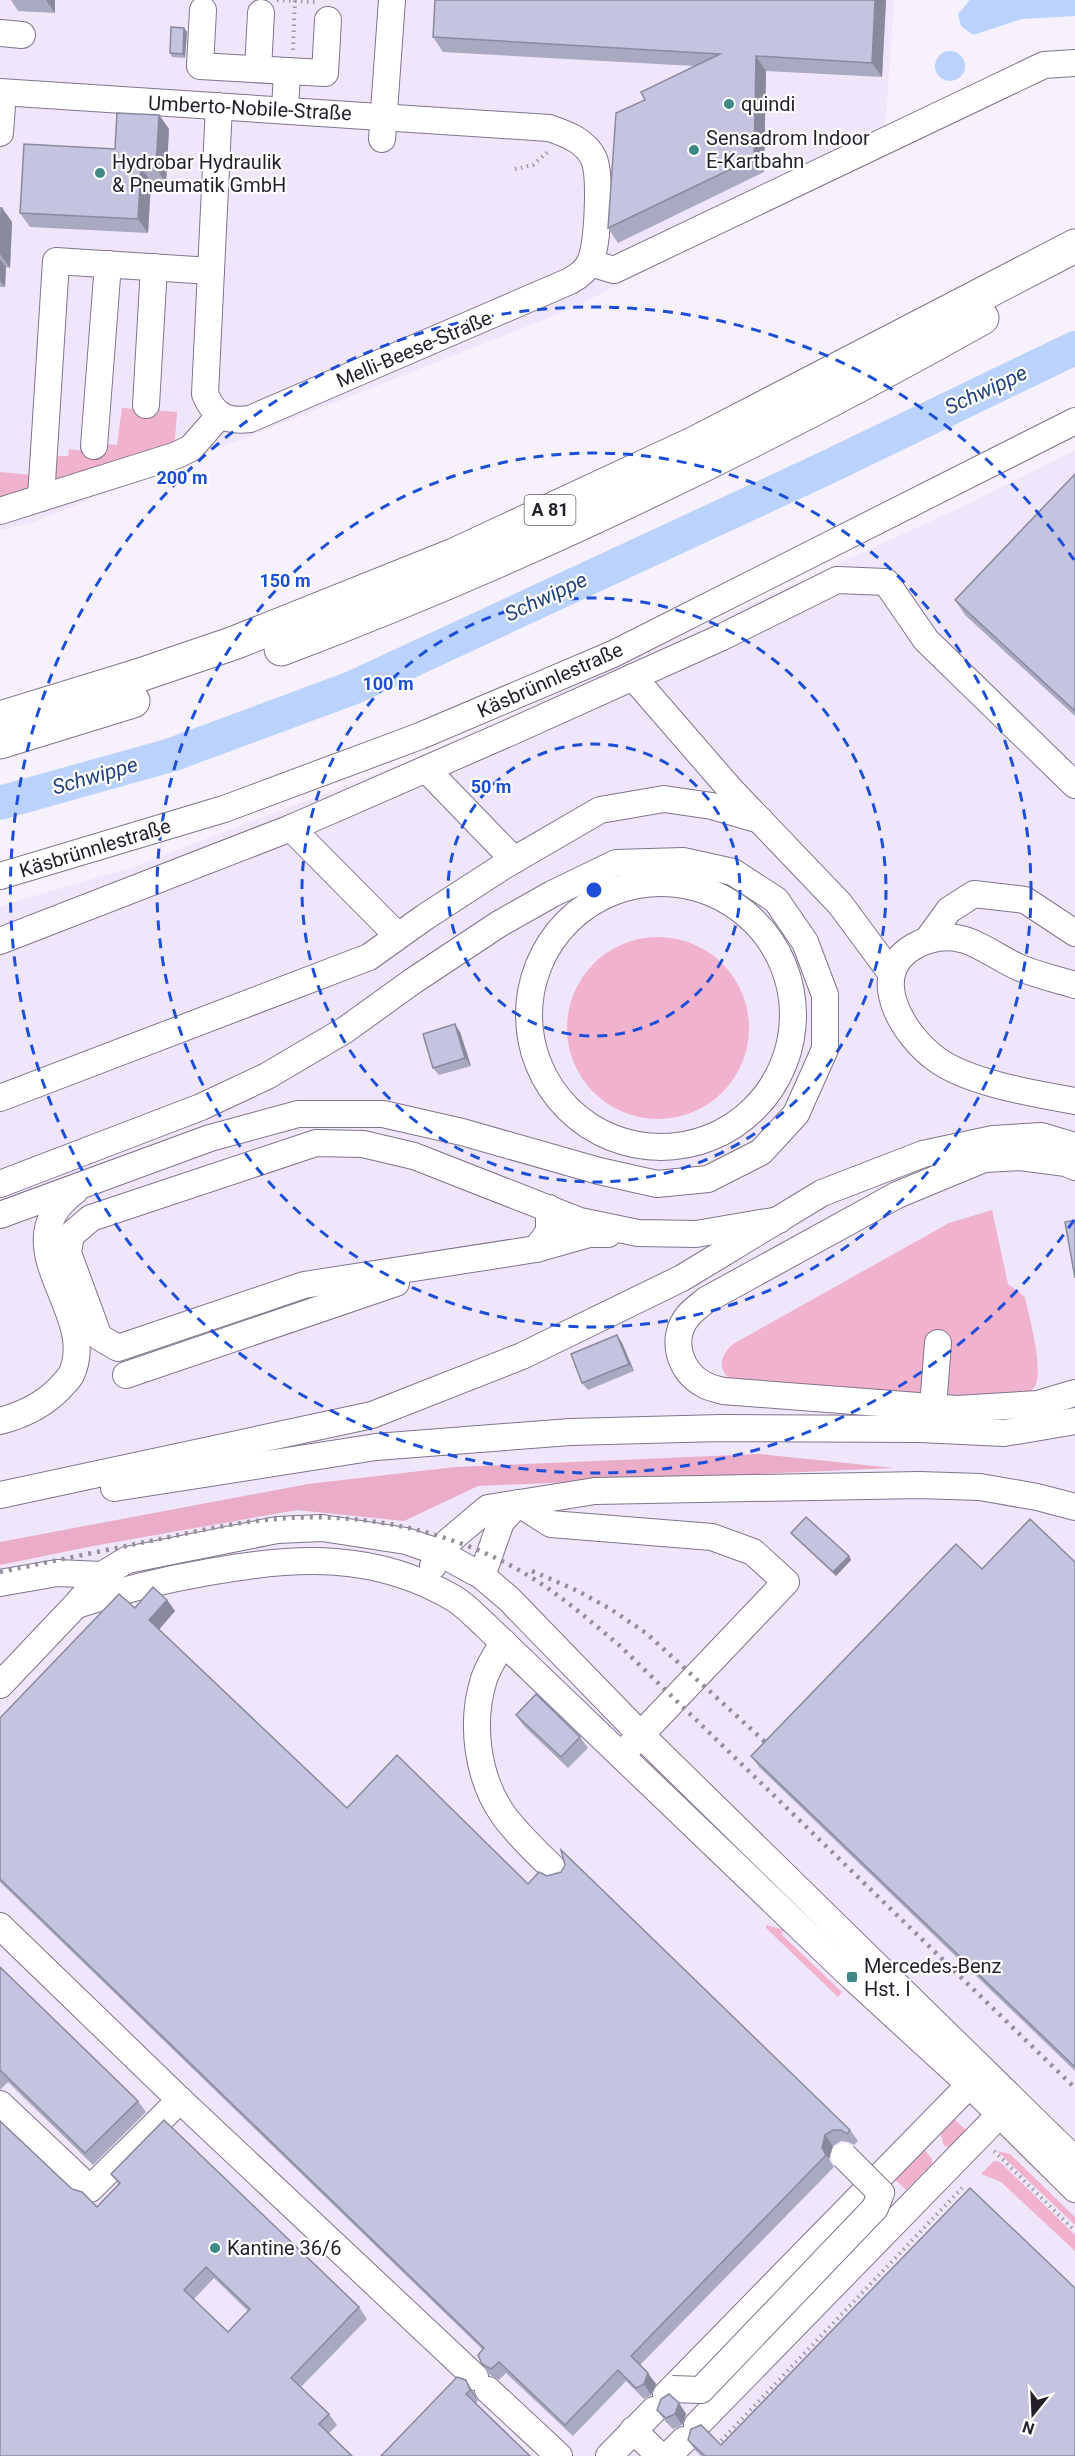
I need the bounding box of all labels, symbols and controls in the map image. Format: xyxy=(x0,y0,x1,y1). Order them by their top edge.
street label: Umberto-Nobile-Straße xyxy=(148,91,352,125)
place label: quindi xyxy=(741,92,795,116)
marker: quindi xyxy=(722,97,736,111)
place label: Sensadrom Indoor E-Kartbahn xyxy=(706,126,870,173)
marker: Sensadrom Indoor E-Kartbahn xyxy=(687,143,701,157)
place label: Hydrobar Hydraulik & Pneumatik GmbH xyxy=(112,150,286,197)
marker: Hydrobar Hydraulik & Pneumatik GmbH xyxy=(93,166,107,180)
street label: Melli-Beese-Straße xyxy=(333,305,495,393)
water label: Schwippe xyxy=(941,360,1031,419)
text: 200 m xyxy=(156,467,208,488)
road number: A 81 xyxy=(524,495,576,525)
water label: Schwippe xyxy=(501,567,591,626)
text: 150 m xyxy=(259,570,311,591)
street label: Käsbrünnlestraße xyxy=(473,637,627,723)
text: 100 m xyxy=(362,673,414,694)
water label: Schwippe xyxy=(49,752,141,800)
text: 50 m xyxy=(471,776,511,797)
street label: Käsbrünnlestraße xyxy=(16,814,174,882)
centre of rings xyxy=(584,880,604,900)
place label: Mercedes-Benz Hst. I xyxy=(864,1954,1002,2001)
marker: Mercedes-Benz Hst. I xyxy=(845,1970,859,1984)
place label: Kantine 36/6 xyxy=(227,2236,341,2260)
marker: Kantine 36/6 xyxy=(208,2241,222,2255)
north arrow xyxy=(1003,2384,1063,2444)
text: N xyxy=(1020,2417,1037,2439)

